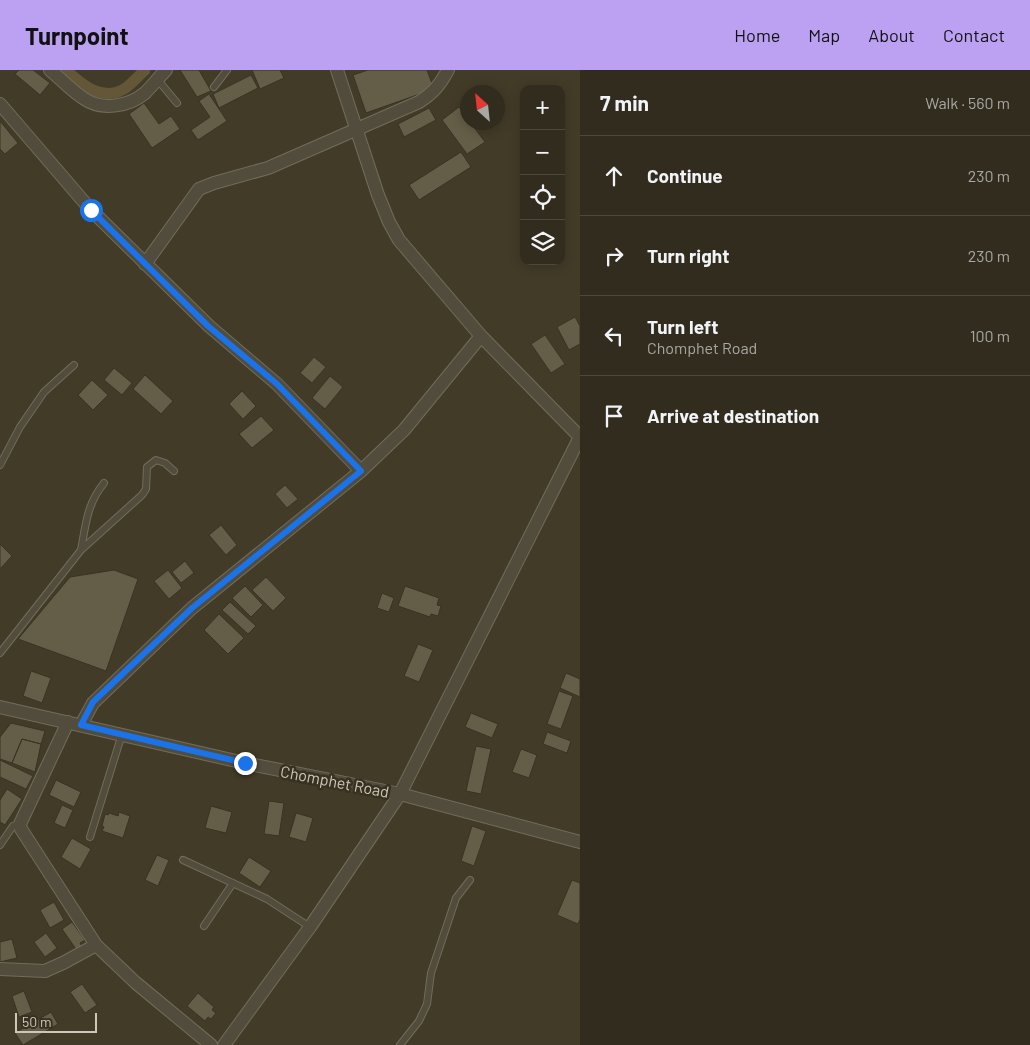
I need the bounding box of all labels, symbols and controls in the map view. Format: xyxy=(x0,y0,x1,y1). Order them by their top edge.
text: Turnpoint xyxy=(25,21,129,50)
text: Home xyxy=(734,24,780,46)
text: Map xyxy=(808,24,840,46)
text: About xyxy=(868,24,915,46)
text: Contact xyxy=(943,24,1005,46)
north arrow xyxy=(460,85,505,130)
map controls xyxy=(520,85,565,265)
button: + xyxy=(520,85,565,130)
text: 7 min xyxy=(600,90,649,115)
text: Walk · 560 m xyxy=(925,93,1010,112)
button: − xyxy=(520,130,565,175)
icon: ahead xyxy=(600,162,628,190)
text: Continue xyxy=(647,164,723,187)
text: 230 m xyxy=(968,166,1010,185)
button: locate xyxy=(520,175,565,220)
route start xyxy=(80,199,103,222)
button: layers xyxy=(520,220,565,265)
icon: right xyxy=(600,242,628,270)
text: Turn right xyxy=(647,244,729,267)
text: 230 m xyxy=(968,246,1010,265)
text: Turn left xyxy=(647,315,718,338)
icon: left xyxy=(600,322,628,350)
text: 100 m xyxy=(970,326,1010,345)
text: Chomphet Road xyxy=(647,338,757,357)
icon: arrive xyxy=(600,402,628,430)
text: Arrive at destination xyxy=(647,404,819,427)
route end xyxy=(234,752,257,775)
street label: Chomphet Road xyxy=(279,761,391,801)
scale bar xyxy=(15,1010,98,1033)
text: 50 m xyxy=(22,1013,51,1030)

